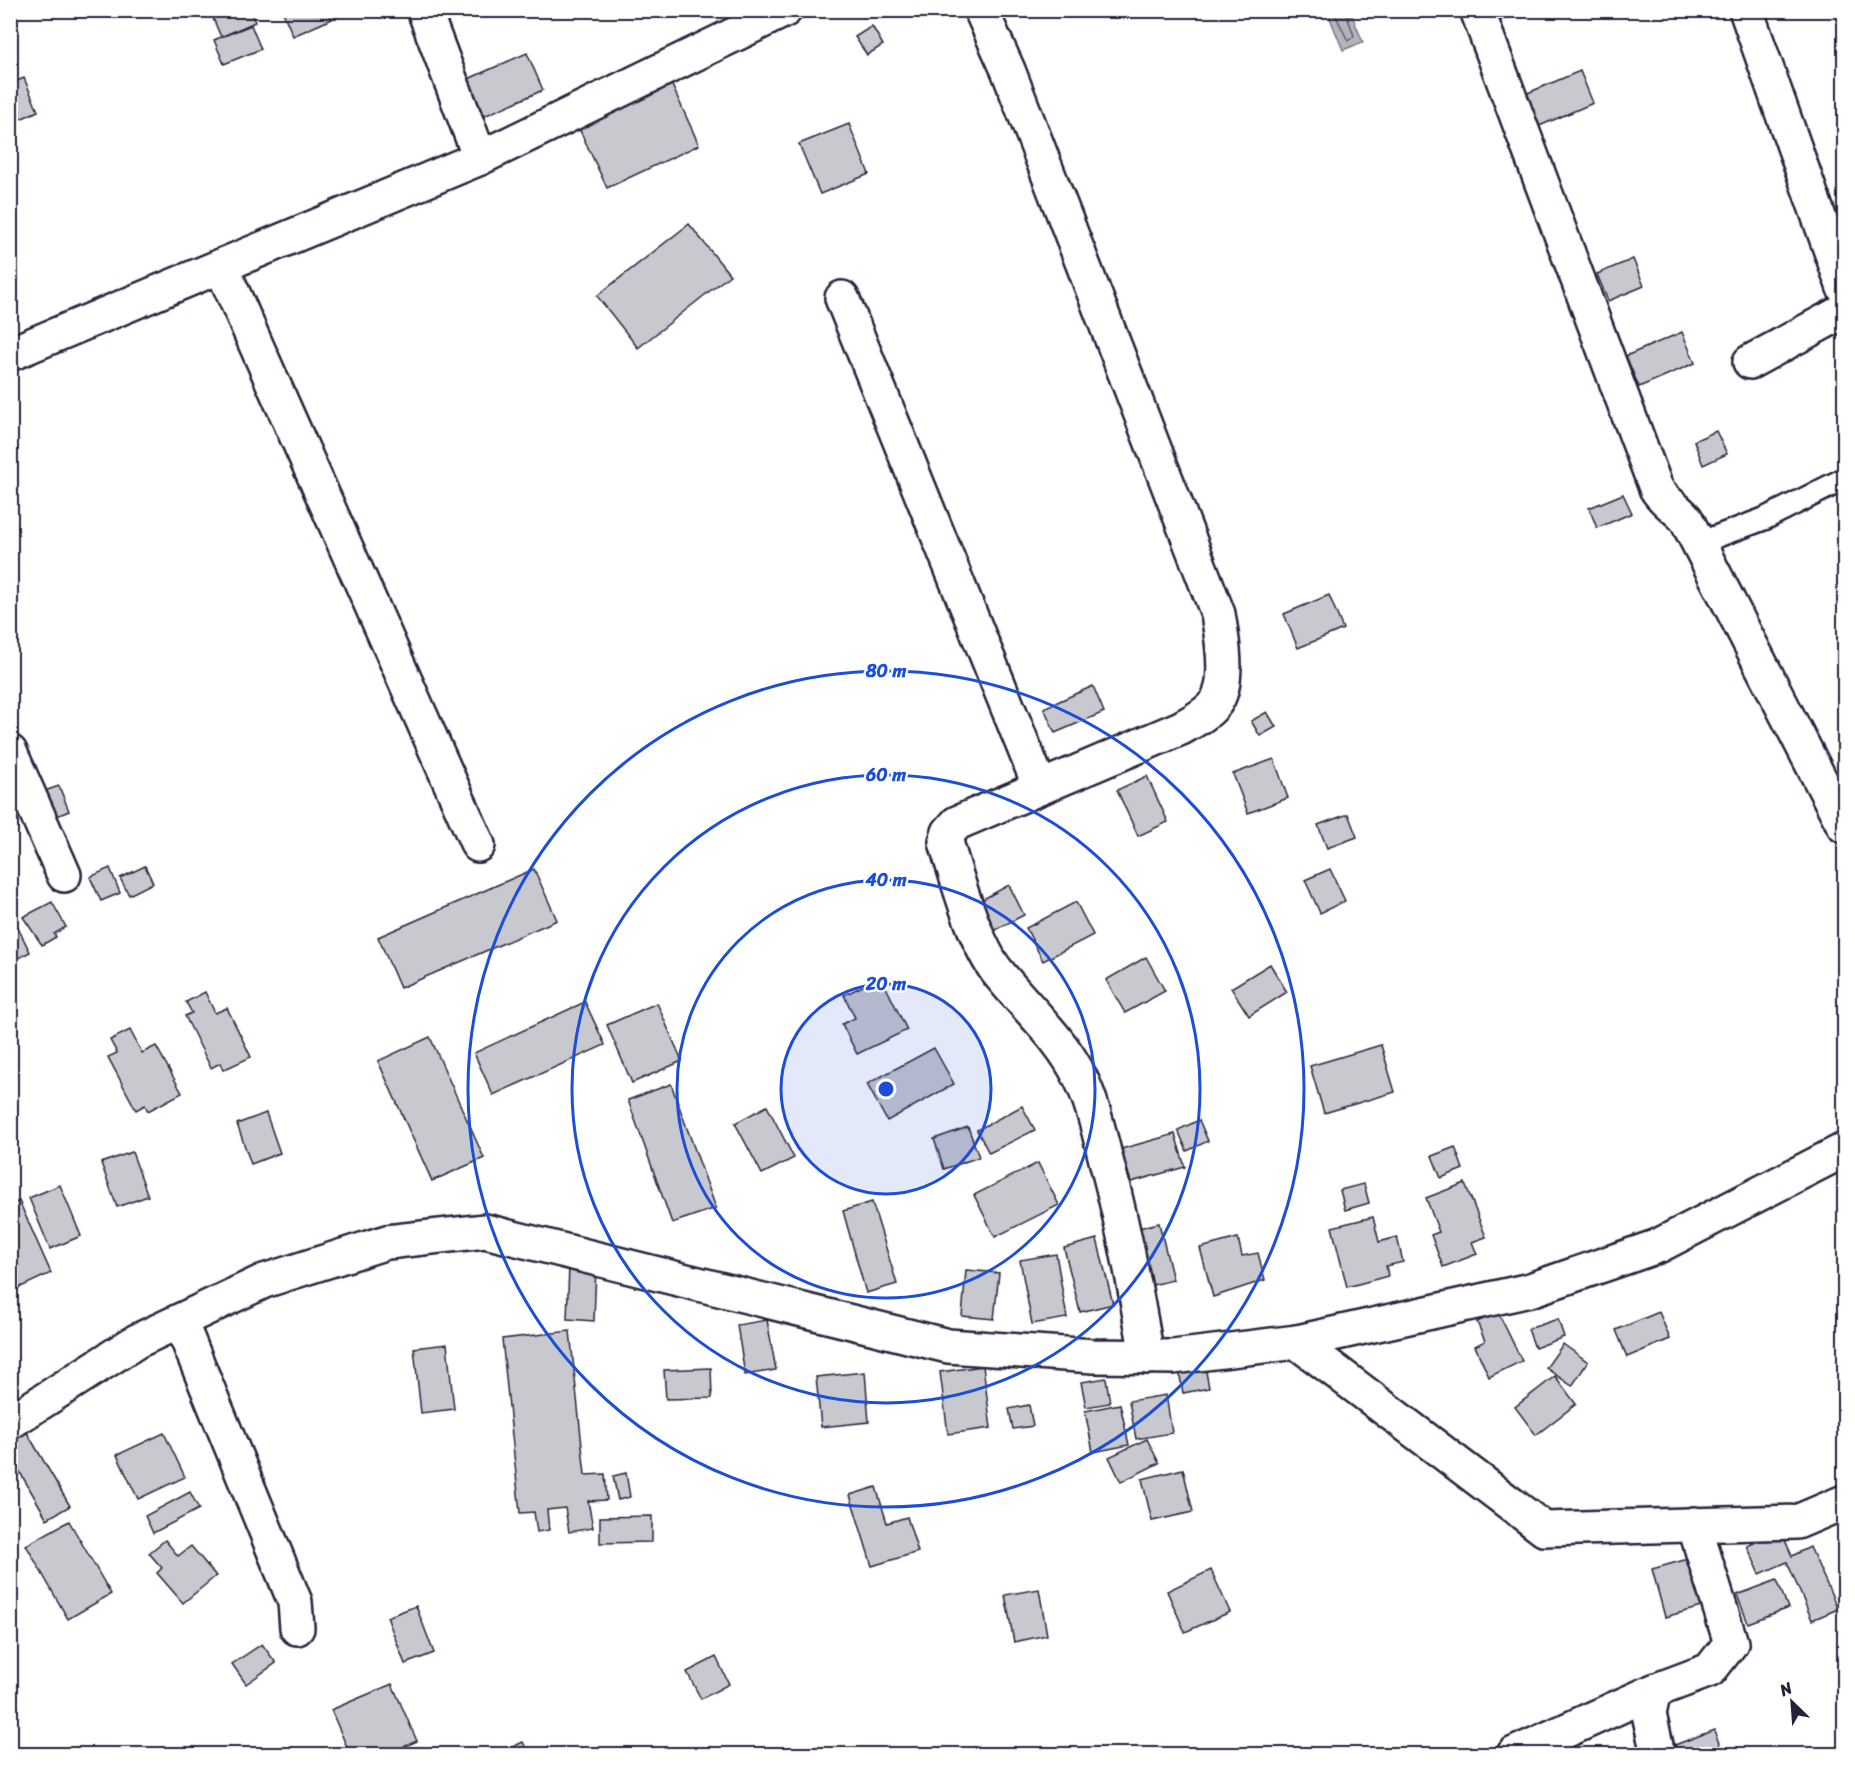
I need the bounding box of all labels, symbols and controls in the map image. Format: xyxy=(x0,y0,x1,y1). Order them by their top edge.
text: 80 m xyxy=(865,655,907,687)
text: 60 m xyxy=(865,759,906,791)
text: 40 m xyxy=(864,864,907,896)
text: 20 m xyxy=(865,968,906,1000)
centre of rings xyxy=(876,1079,896,1099)
north arrow xyxy=(1762,1672,1822,1732)
text: N xyxy=(1774,1673,1798,1705)

